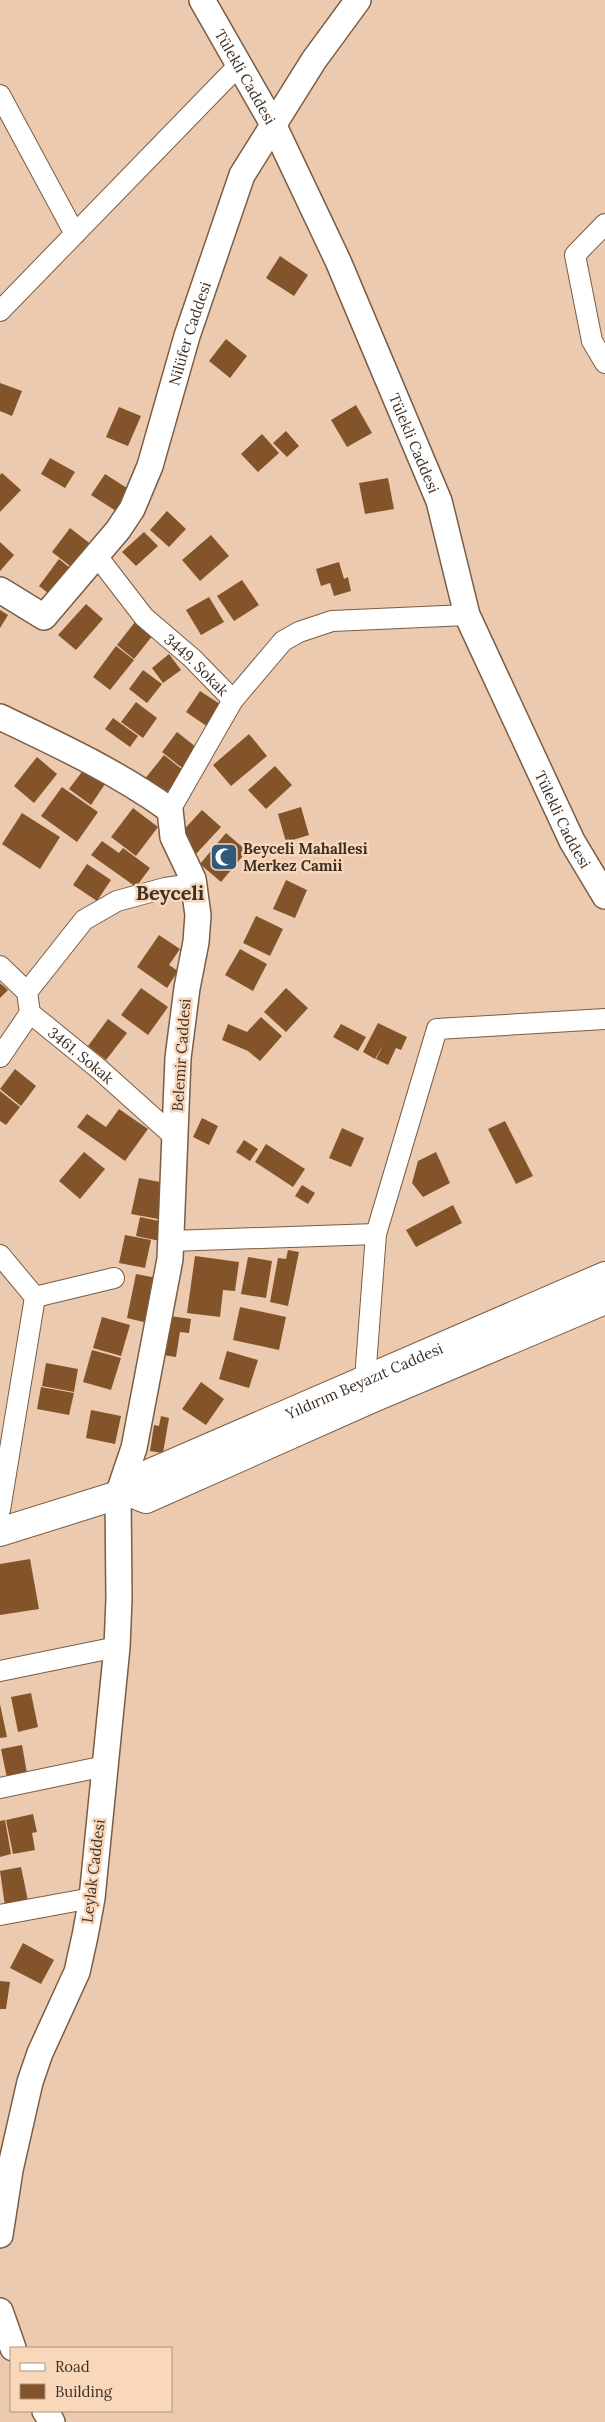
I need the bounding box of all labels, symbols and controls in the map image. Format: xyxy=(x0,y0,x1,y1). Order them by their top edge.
street label: Tülekli Caddesi xyxy=(211,25,280,127)
street label: Nilüfer Caddesi xyxy=(164,279,214,387)
street label: Tülekli Caddesi xyxy=(385,390,444,496)
street label: 3449. Sokak xyxy=(161,629,233,700)
street label: Tülekli Caddesi xyxy=(531,767,595,871)
place label: Beyceli Mahallesi Merkez Camii xyxy=(243,839,368,875)
mosque icon: Beyceli Mahallesi Merkez Camii xyxy=(209,842,239,872)
district label: Beyceli xyxy=(136,880,205,905)
street label: Belemir Caddesi xyxy=(168,998,194,1112)
street label: 3461. Sokak xyxy=(45,1022,118,1088)
street label: Yıldırım Beyazıt Caddesi xyxy=(281,1338,445,1423)
street label: Leylak Caddesi xyxy=(77,1818,109,1924)
legend xyxy=(10,2347,172,2412)
text: Road xyxy=(55,2357,90,2376)
text: Building xyxy=(55,2382,113,2401)

